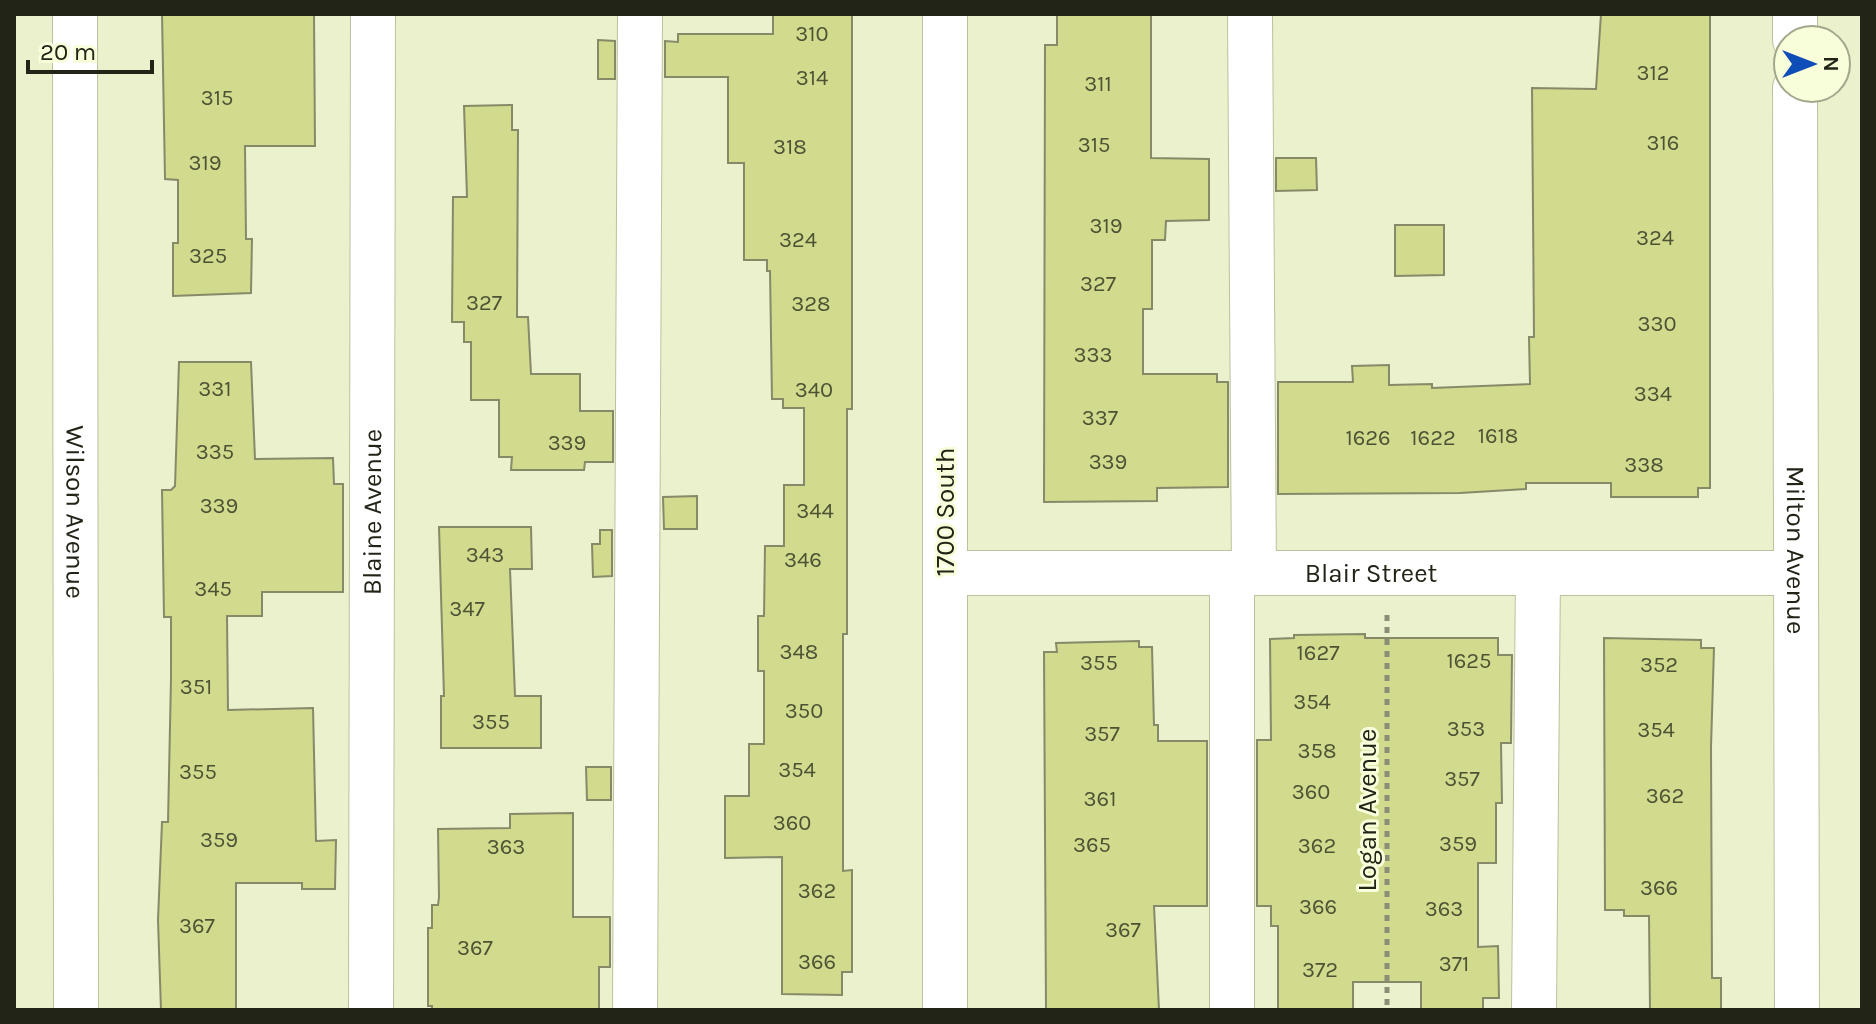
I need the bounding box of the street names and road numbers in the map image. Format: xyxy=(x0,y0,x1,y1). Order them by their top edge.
street label: Wilson Avenue xyxy=(60,425,91,599)
street label: Blaine Avenue xyxy=(356,429,388,595)
street label: 1700 South xyxy=(930,448,961,576)
street label: Milton Avenue xyxy=(1780,466,1812,634)
street label: Blair Street xyxy=(1305,558,1437,589)
street label: Logan Avenue xyxy=(1352,729,1383,891)

